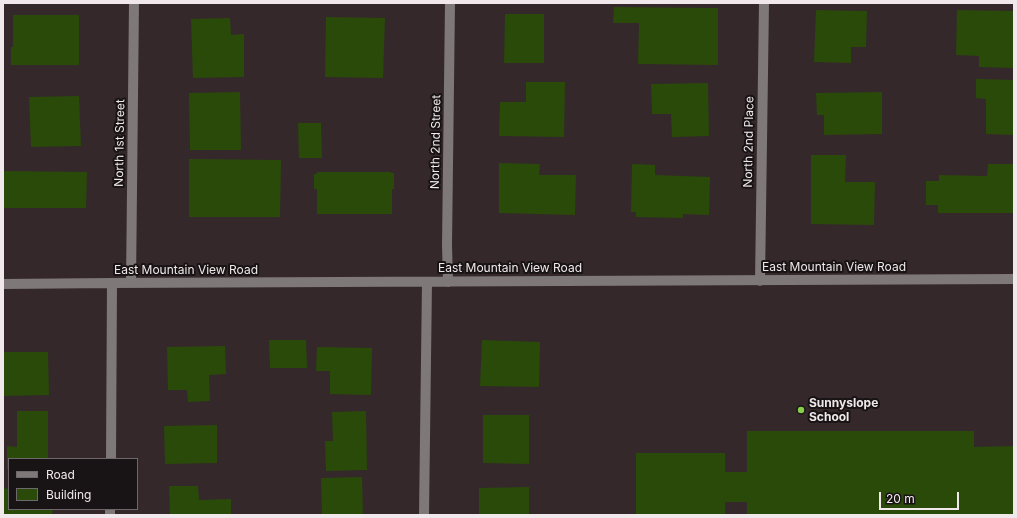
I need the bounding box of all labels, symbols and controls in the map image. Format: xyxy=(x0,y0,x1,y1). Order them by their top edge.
street label: North 2nd Street xyxy=(428,95,444,189)
street label: North 2nd Place xyxy=(741,96,757,188)
street label: North 1st Street xyxy=(112,99,128,187)
street label: East Mountain View Road xyxy=(762,260,906,274)
street label: East Mountain View Road xyxy=(438,261,582,275)
street label: East Mountain View Road xyxy=(114,263,258,277)
place label: Sunnyslope School xyxy=(809,396,878,424)
marker: Sunnyslope School xyxy=(796,405,806,415)
legend xyxy=(8,458,138,510)
text: Road xyxy=(46,467,75,482)
scale bar xyxy=(881,484,961,510)
text: Building xyxy=(46,487,91,502)
text: 20 m xyxy=(886,491,915,506)

